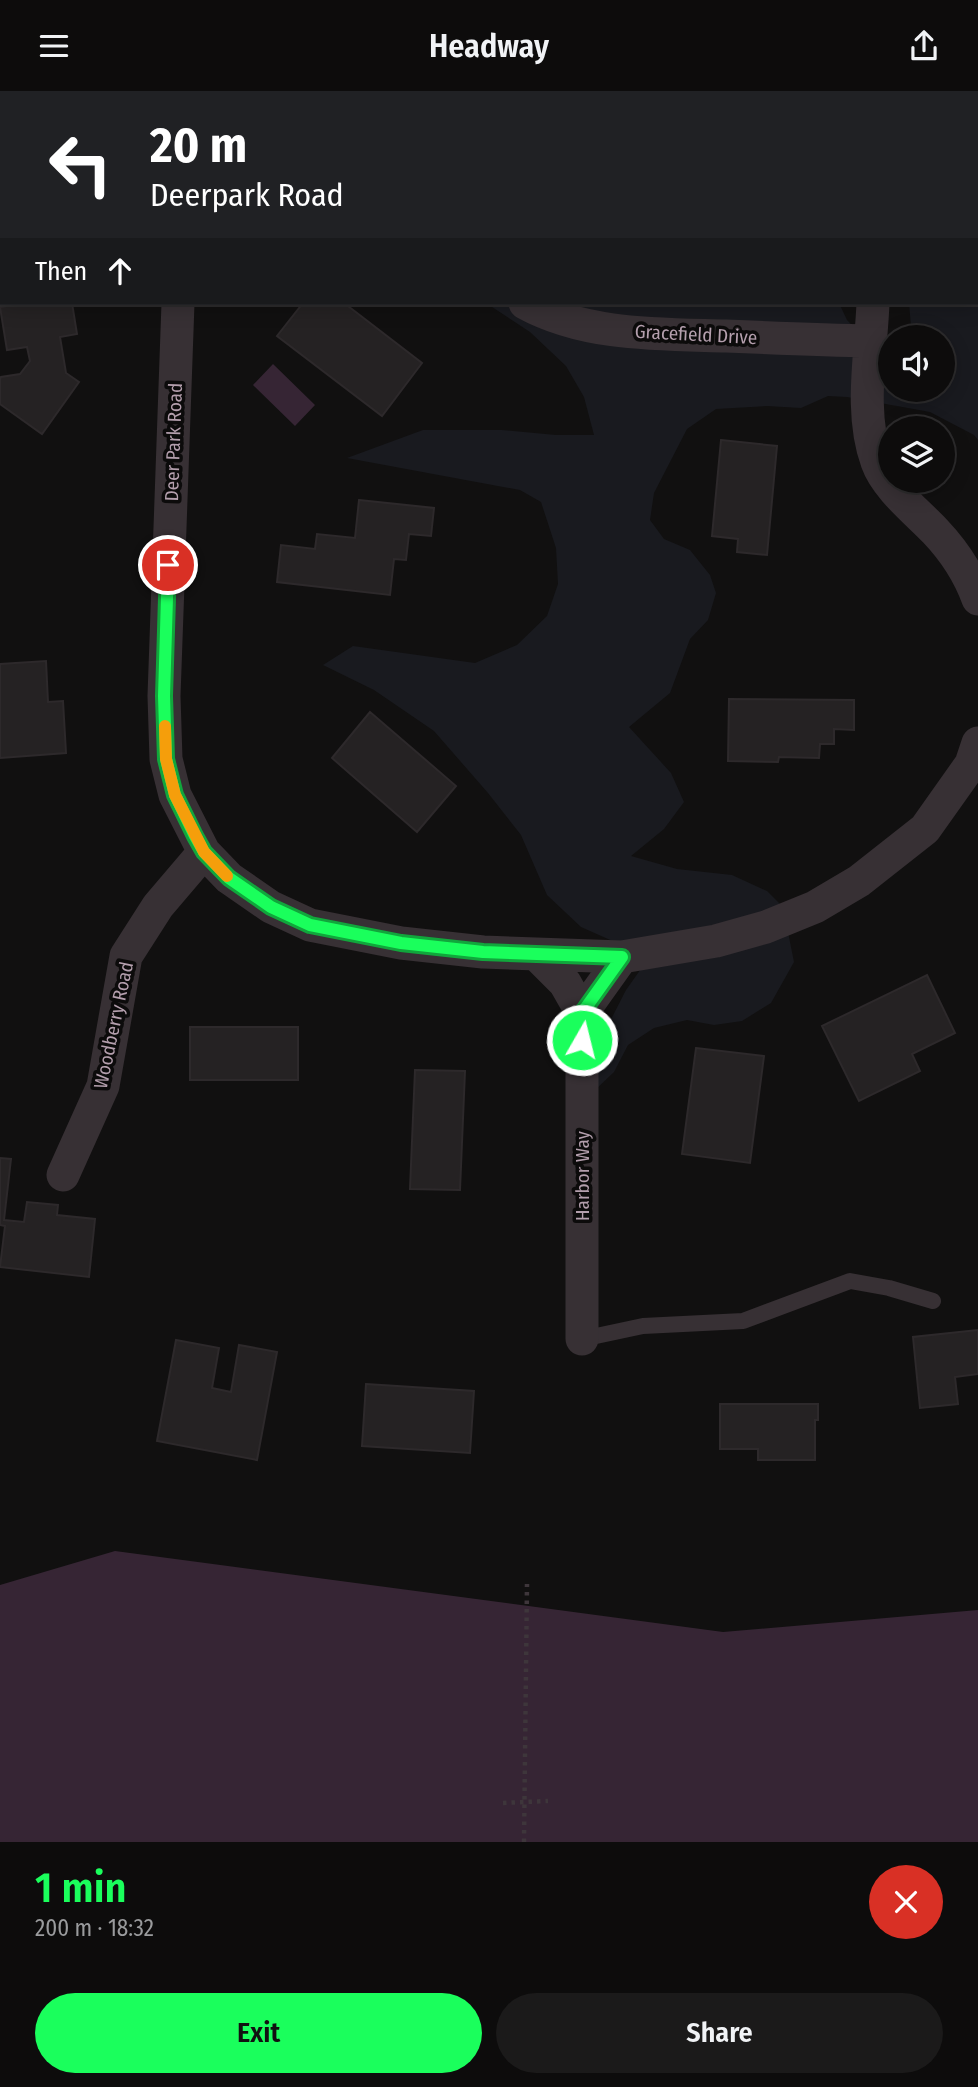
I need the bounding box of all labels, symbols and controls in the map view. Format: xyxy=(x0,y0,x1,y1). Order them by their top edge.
icon: menu xyxy=(35,27,73,65)
text: Headway xyxy=(429,27,549,65)
icon: share xyxy=(905,27,943,65)
text: 20 m xyxy=(150,116,247,175)
icon: left xyxy=(35,119,126,210)
text: Deerpark Road xyxy=(150,176,344,214)
icon: ahead xyxy=(101,252,139,290)
text: Then xyxy=(35,256,87,287)
street label: Gracefield Drive xyxy=(634,320,758,349)
map controls xyxy=(878,325,955,493)
button: sound xyxy=(878,325,955,402)
street label: Deer Park Road xyxy=(160,382,187,502)
button: layers xyxy=(878,416,955,493)
pin xyxy=(138,535,198,595)
icon: arrive xyxy=(149,546,187,584)
street label: Woodberry Road xyxy=(89,959,138,1091)
position arrow xyxy=(545,1003,619,1077)
street label: Harbor Way xyxy=(571,1131,594,1221)
text: 1 min xyxy=(35,1863,126,1913)
button: close xyxy=(869,1865,943,1939)
text: 200 m · 18:32 xyxy=(35,1914,154,1942)
button: Exit xyxy=(35,1993,482,2073)
button: Share xyxy=(496,1993,943,2073)

